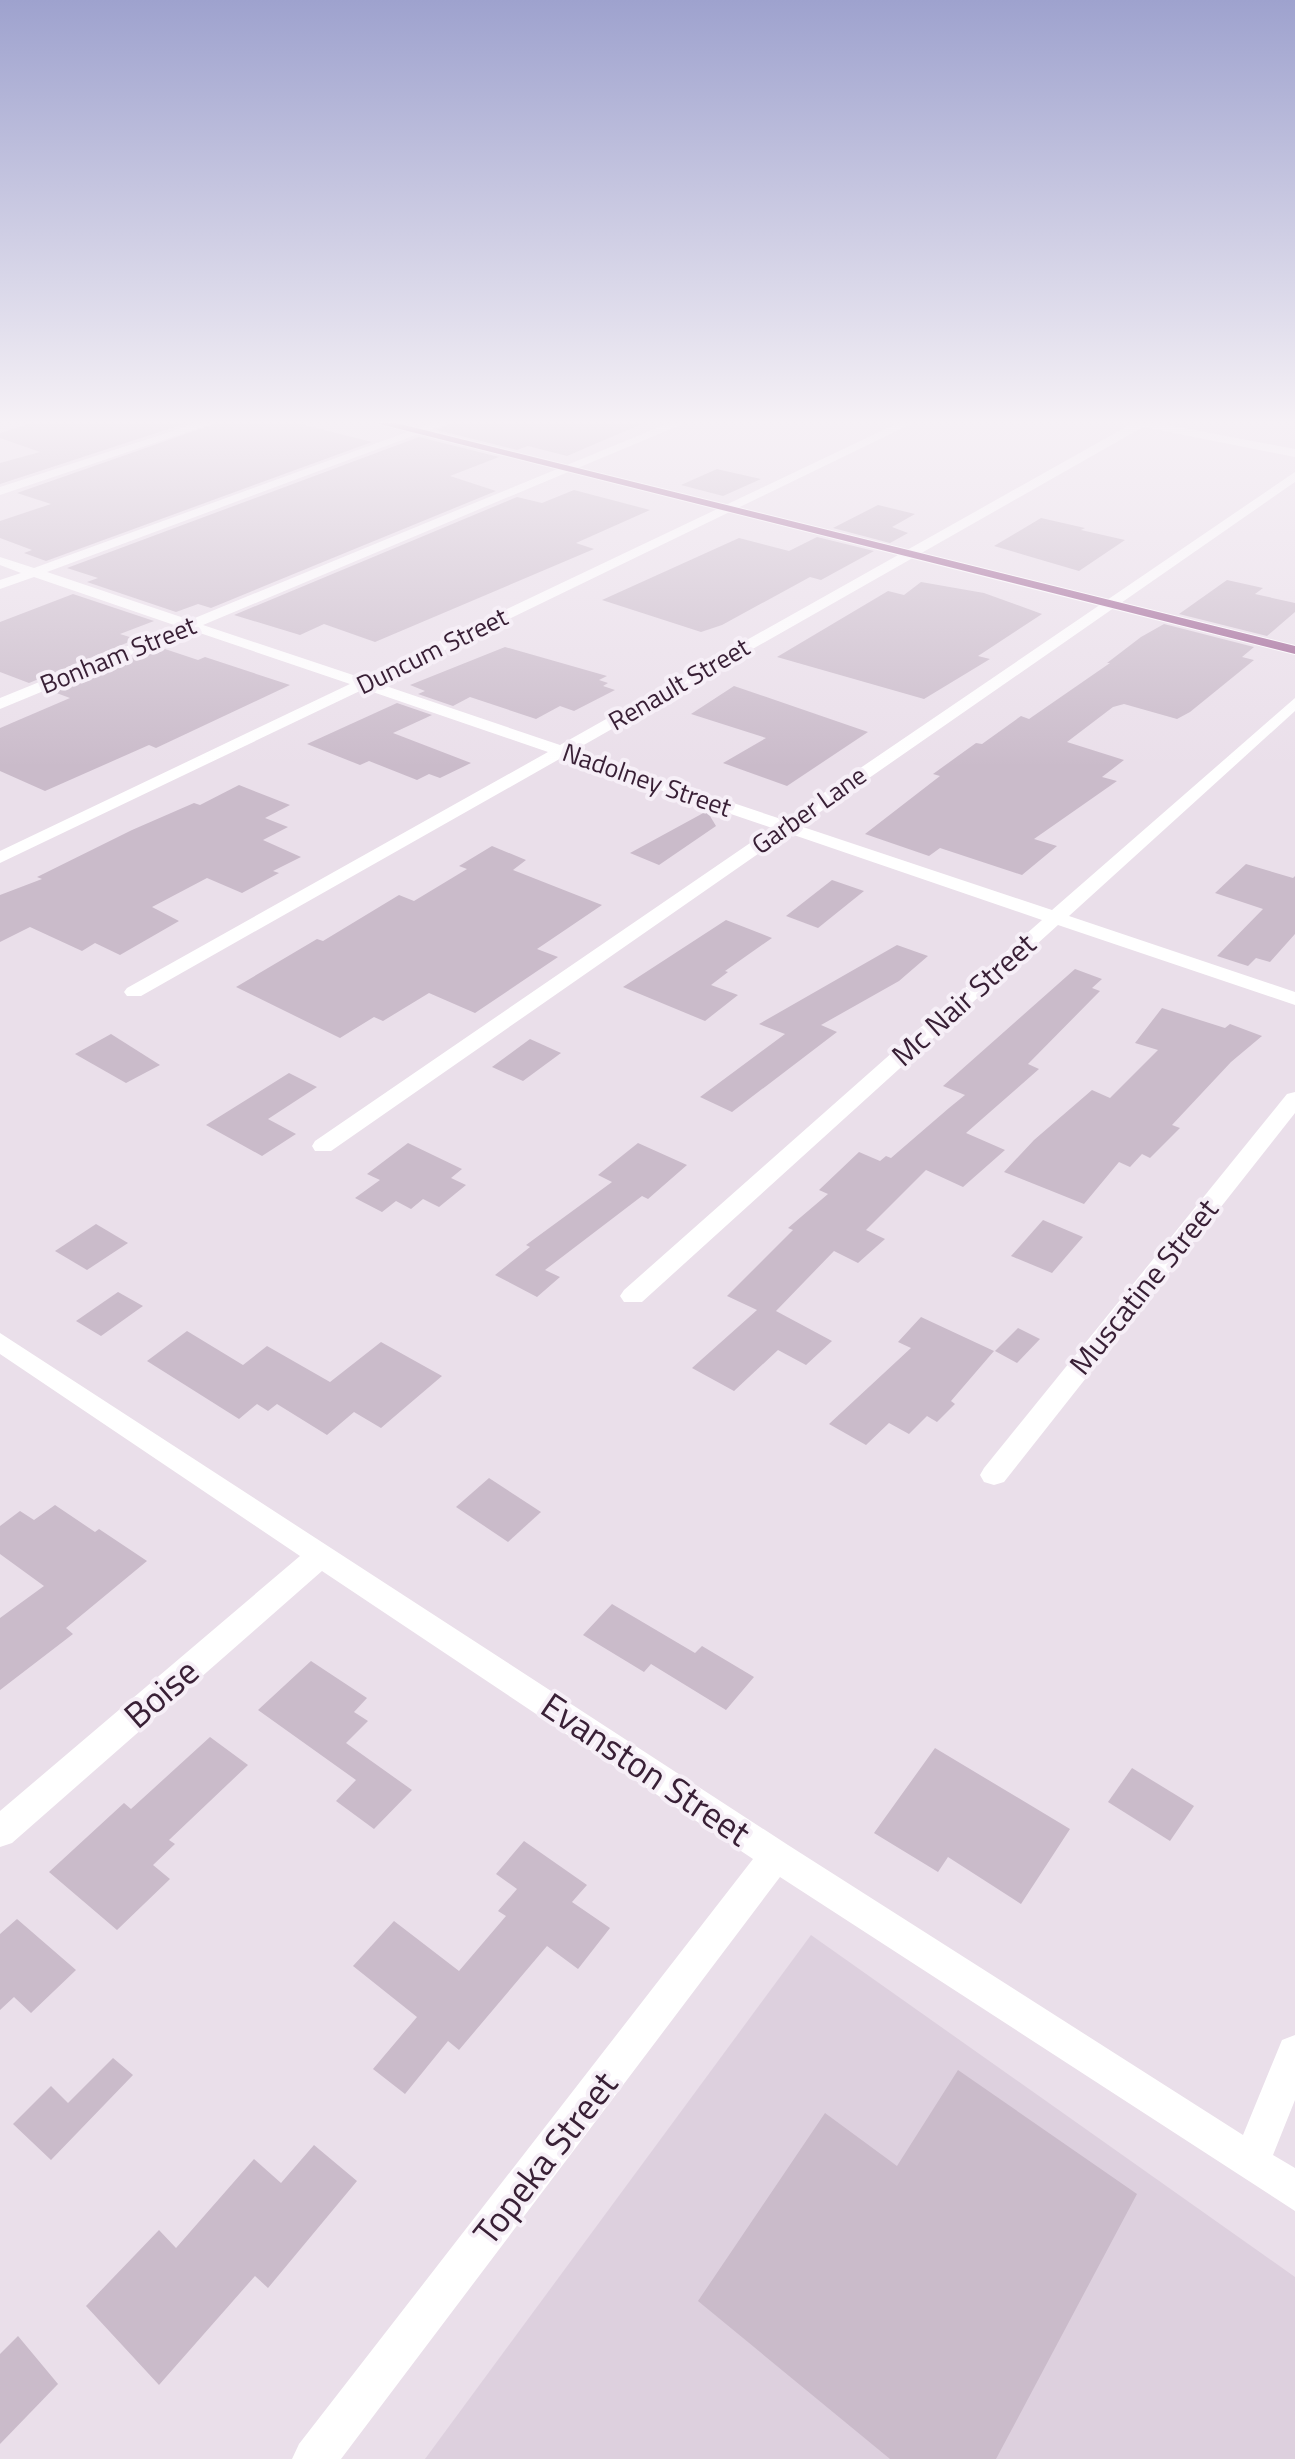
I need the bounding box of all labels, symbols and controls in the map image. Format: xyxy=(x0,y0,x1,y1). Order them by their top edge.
street label: Duncum Street xyxy=(349,597,514,704)
street label: Bonham Street xyxy=(34,606,202,704)
street label: Renault Street xyxy=(601,627,757,740)
street label: Nadolney Street xyxy=(557,732,737,827)
street label: Garber Lane xyxy=(743,756,874,863)
street label: Mc Nair Street xyxy=(881,921,1046,1077)
street label: Muscatine Street xyxy=(1058,1188,1229,1385)
street label: Boise xyxy=(111,1644,210,1741)
street label: Evanston Street xyxy=(530,1678,762,1859)
street label: Topeka Street xyxy=(459,2059,630,2256)

